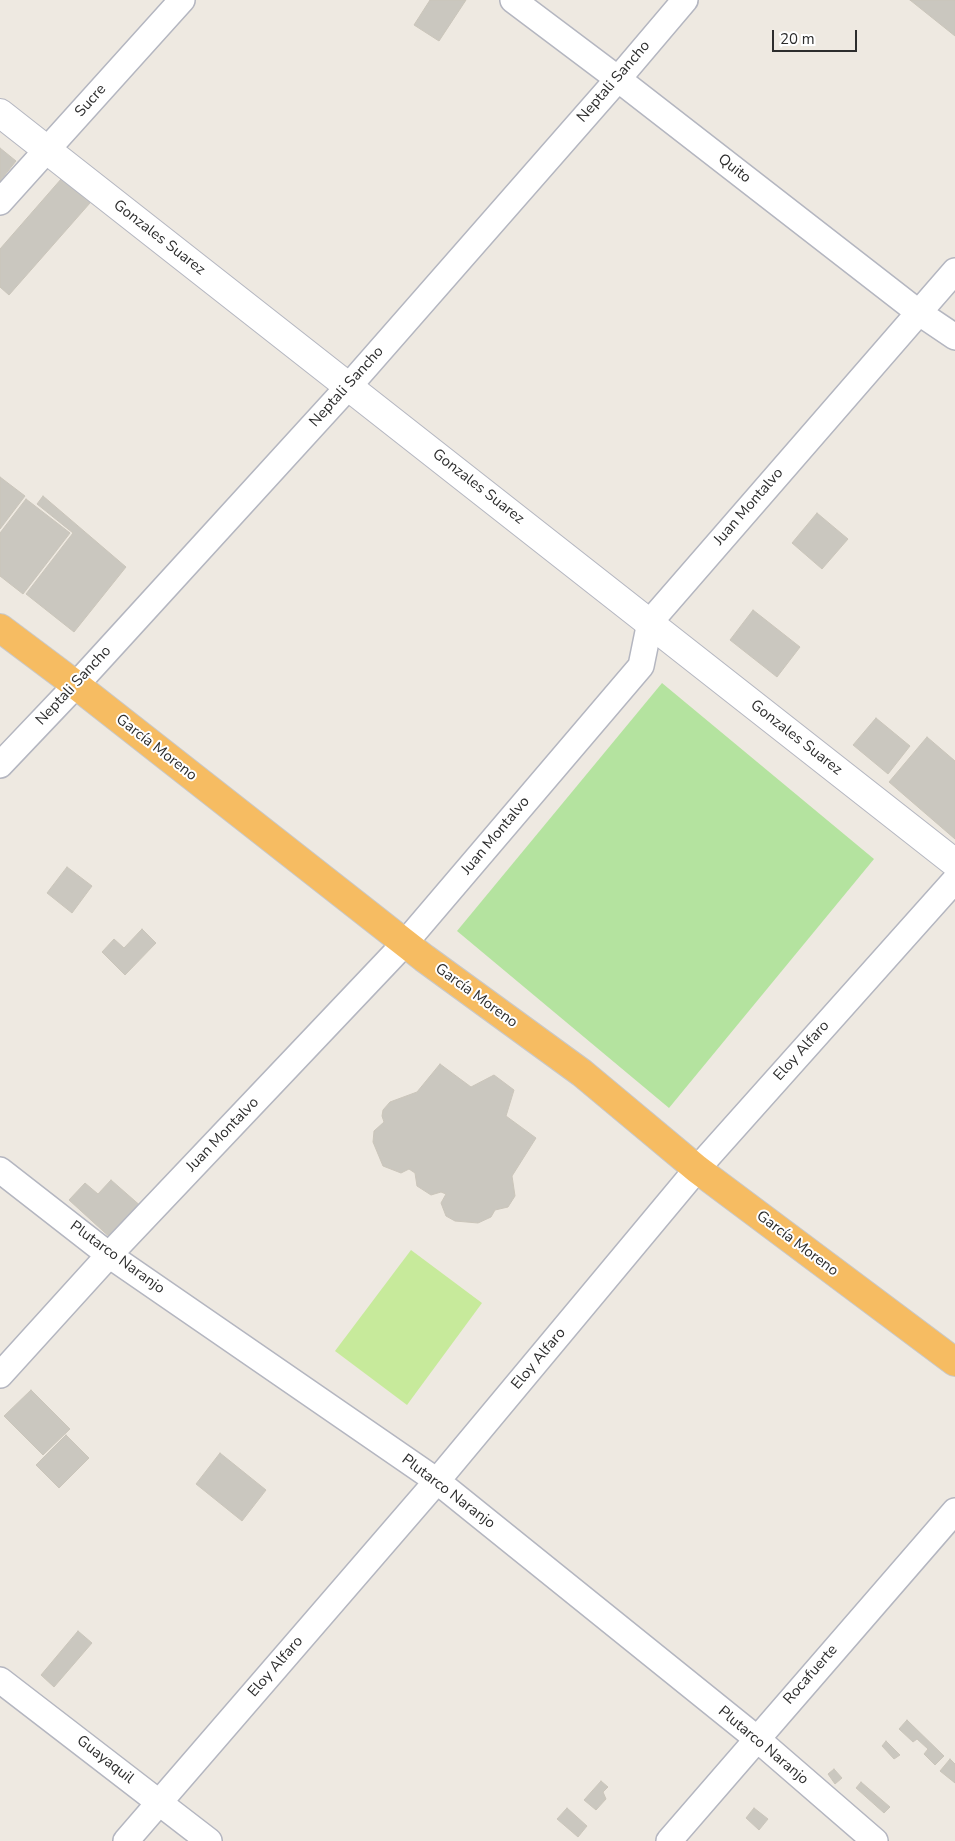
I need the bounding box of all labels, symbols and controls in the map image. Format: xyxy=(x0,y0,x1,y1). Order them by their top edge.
scale bar xyxy=(775,20,860,52)
text: 20 m xyxy=(780,29,815,49)
street label: Neptali Sancho xyxy=(574,38,654,126)
street label: Sucre xyxy=(72,81,110,121)
street label: Quito xyxy=(714,151,754,187)
street label: Gonzales Suarez xyxy=(109,197,209,279)
street label: Neptali Sancho xyxy=(306,343,388,431)
street label: Gonzales Suarez xyxy=(428,446,528,528)
street label: Juan Montalvo xyxy=(710,465,788,549)
street label: Neptali Sancho xyxy=(33,642,115,730)
street label: Gonzales Suarez xyxy=(746,697,846,779)
street label: García Moreno xyxy=(112,711,200,785)
street label: Juan Montalvo xyxy=(458,793,534,879)
street label: García Moreno xyxy=(431,960,521,1032)
street label: Eloy Alfaro xyxy=(770,1017,834,1085)
street label: Juan Montalvo xyxy=(183,1094,263,1176)
street label: García Moreno xyxy=(753,1207,841,1281)
street label: Plutarco Naranjo xyxy=(66,1218,168,1298)
street label: Eloy Alfaro xyxy=(508,1325,570,1393)
street label: Plutarco Naranjo xyxy=(398,1451,498,1533)
street label: Eloy Alfaro xyxy=(245,1633,307,1701)
street label: Rocafuerte xyxy=(780,1641,842,1709)
street label: Plutarco Naranjo xyxy=(714,1703,812,1789)
street label: Guayaquil xyxy=(73,1732,137,1788)

